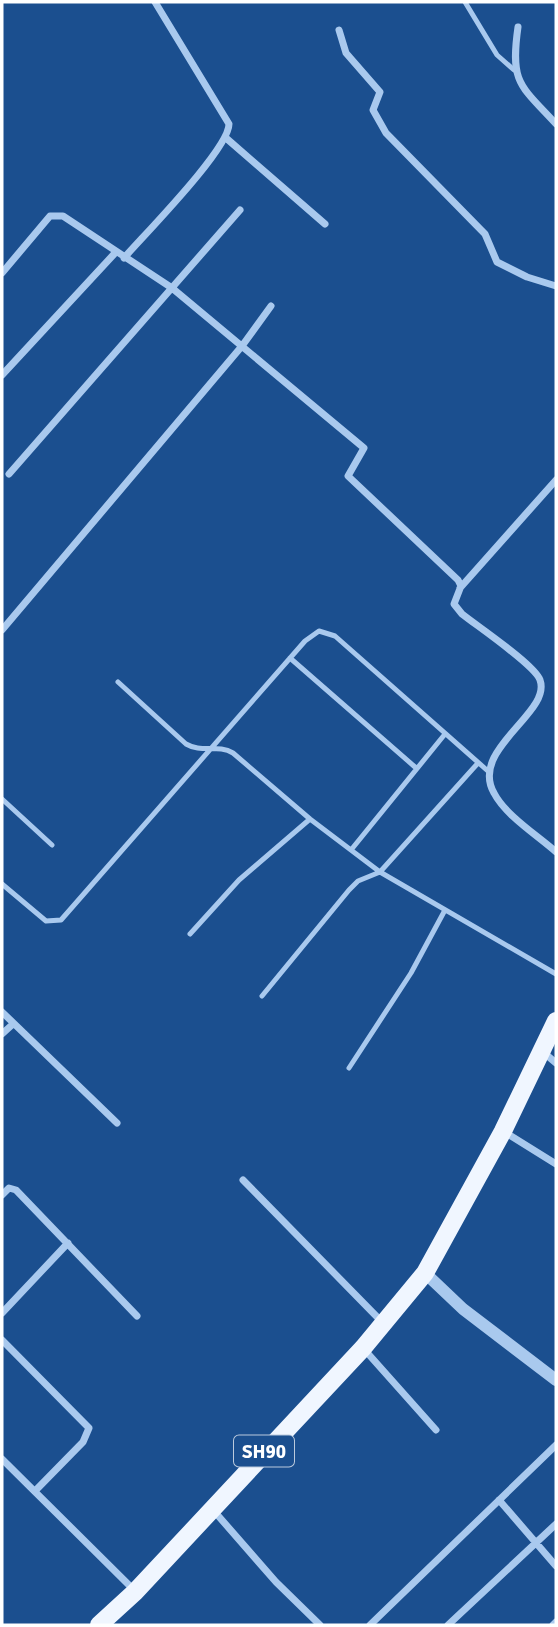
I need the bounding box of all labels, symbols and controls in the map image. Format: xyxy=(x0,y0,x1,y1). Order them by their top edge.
road number: SH90 xyxy=(234,1436,294,1466)

